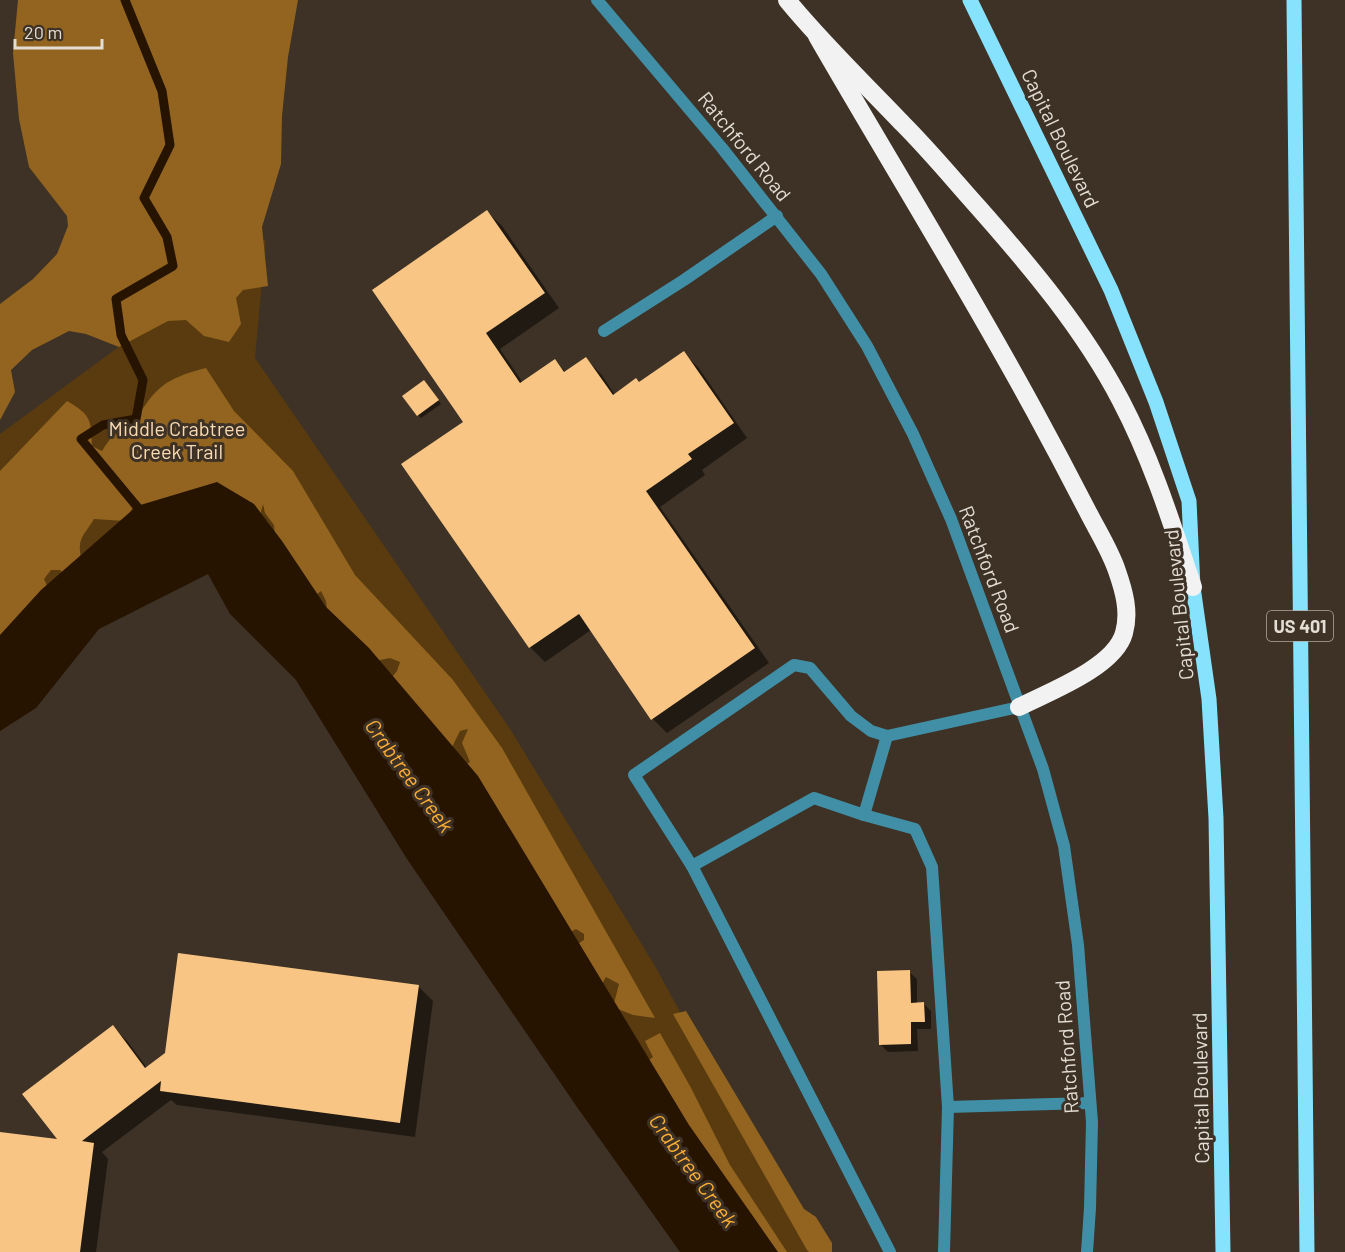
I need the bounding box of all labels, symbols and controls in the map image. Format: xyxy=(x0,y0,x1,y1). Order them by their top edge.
scale bar xyxy=(15,12,102,50)
text: 20 m xyxy=(24,21,62,43)
street label: Capital Boulevard xyxy=(1017,65,1105,211)
street label: Ratchford Road xyxy=(694,86,796,206)
park label: Middle Crabtree Creek Trail xyxy=(109,416,245,463)
street label: Ratchford Road xyxy=(955,502,1025,636)
street label: Capital Boulevard xyxy=(1158,529,1198,681)
road number: US 401 xyxy=(1267,611,1333,641)
water label: Crabtree Creek xyxy=(361,713,460,837)
street label: Ratchford Road xyxy=(1049,979,1083,1115)
street label: Capital Boulevard xyxy=(1187,1012,1213,1164)
water label: Crabtree Creek xyxy=(645,1108,744,1232)

